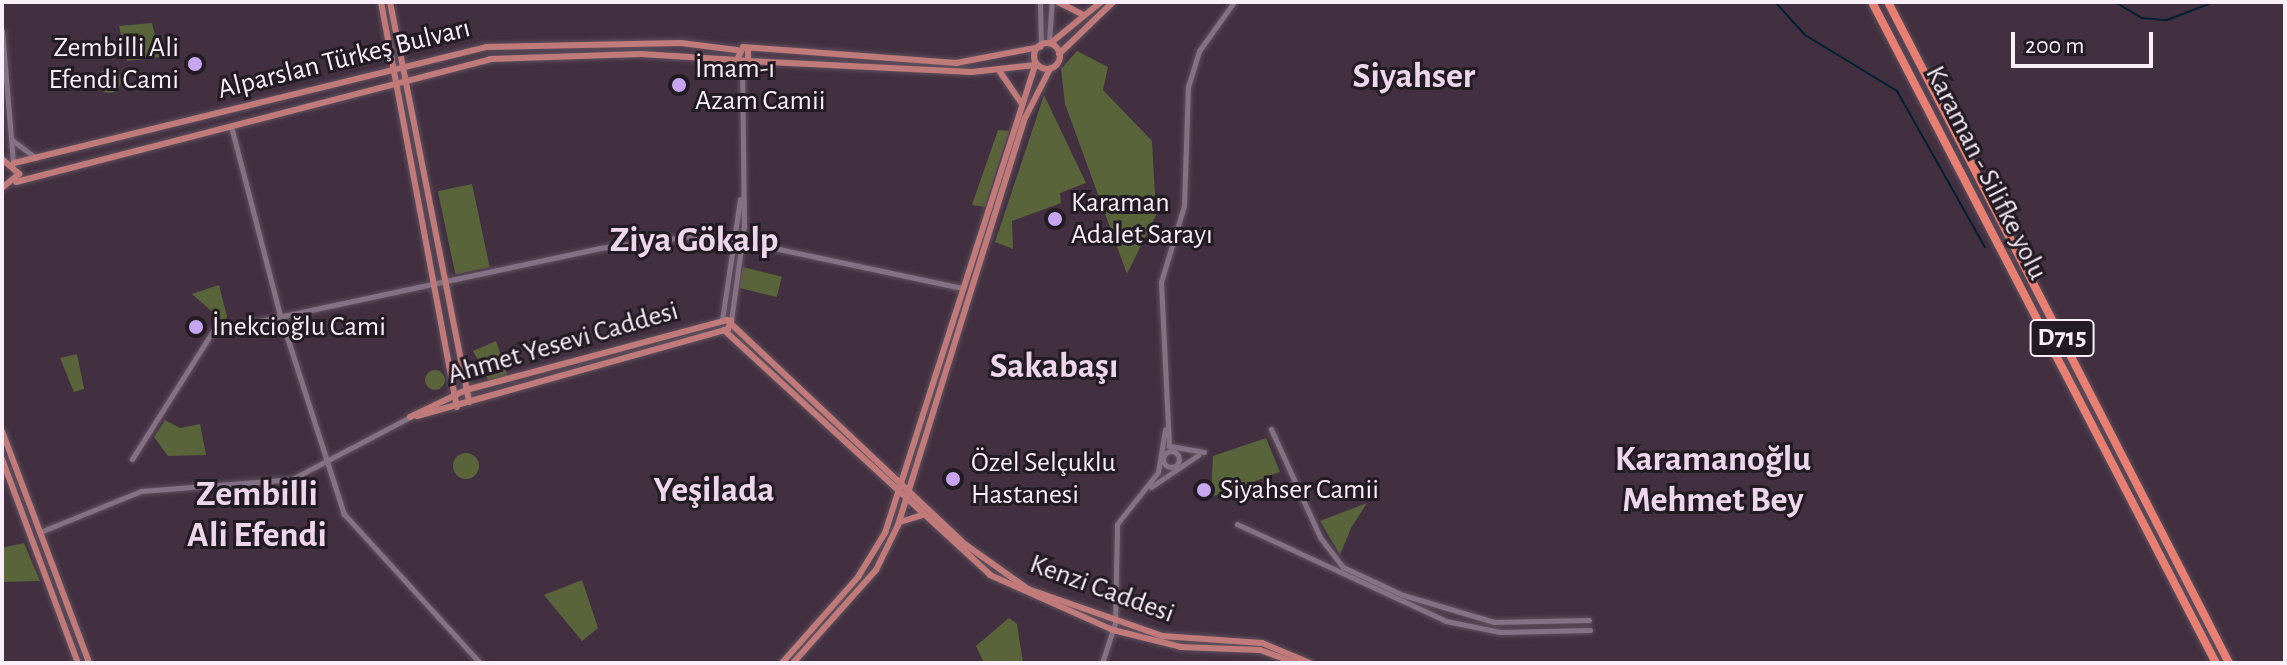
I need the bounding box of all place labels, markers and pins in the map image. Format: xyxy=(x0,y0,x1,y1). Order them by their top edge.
place label: Zembilli Ali Efendi Cami xyxy=(48,31,179,97)
place label: İmam-ı Azam Camii xyxy=(695,52,826,118)
marker: Zembilli Ali Efendi Cami xyxy=(186,55,204,73)
marker: İmam-ı Azam Camii xyxy=(670,76,688,94)
place label: Karaman Adalet Sarayı xyxy=(1071,186,1213,252)
marker: Karaman Adalet Sarayı xyxy=(1046,210,1064,228)
place label: İnekcioğlu Cami xyxy=(212,310,386,344)
marker: İnekcioğlu Cami xyxy=(187,318,205,336)
place label: Özel Selçuklu Hastanesi xyxy=(971,446,1116,512)
marker: Özel Selçuklu Hastanesi xyxy=(942,468,964,490)
place label: Siyahser Camii xyxy=(1220,473,1379,507)
marker: Siyahser Camii xyxy=(1195,481,1213,499)

